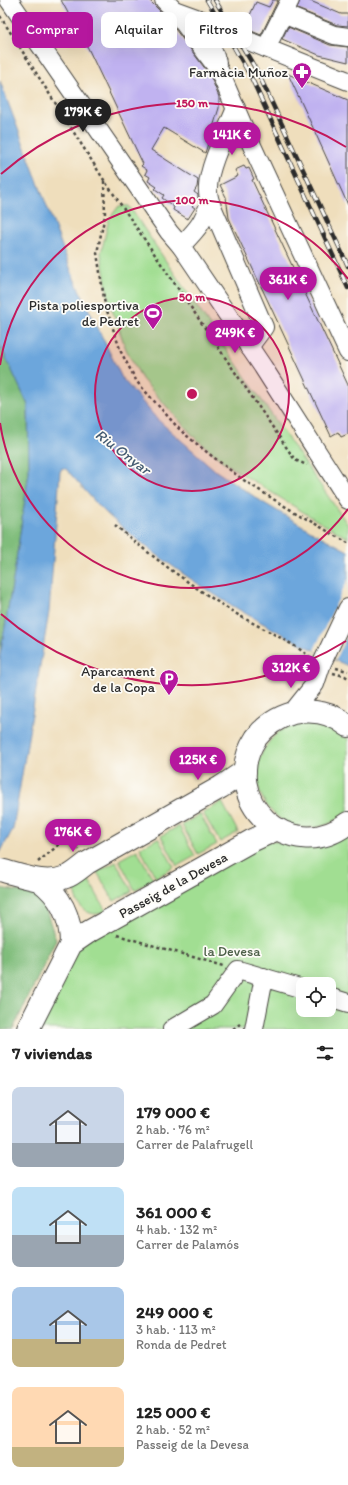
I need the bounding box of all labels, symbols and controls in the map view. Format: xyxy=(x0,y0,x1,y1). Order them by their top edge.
chip: Comprar xyxy=(12,12,93,48)
chip: Alquilar xyxy=(101,12,177,48)
chip: Filtros xyxy=(185,12,252,48)
pharmacy icon: Farmàcia Muñoz xyxy=(291,61,313,89)
place label: Farmàcia Muñoz xyxy=(189,64,289,81)
text: 150 m xyxy=(176,96,209,110)
pin: 179K € xyxy=(50,99,116,133)
text: 179K € xyxy=(64,104,102,119)
pin: 141K € xyxy=(199,122,265,156)
text: 141K € xyxy=(213,127,251,142)
text: 100 m xyxy=(175,193,209,207)
pin: 361K € xyxy=(255,267,321,301)
text: 361K € xyxy=(269,272,307,287)
text: 50 m xyxy=(179,290,206,304)
place label: Pista poliesportiva de Pedret xyxy=(29,297,139,330)
sports icon: Pista poliesportiva de Pedret xyxy=(142,302,164,330)
pin: 249K € xyxy=(202,320,268,354)
text: 249K € xyxy=(215,325,255,340)
centre of rings xyxy=(185,387,199,401)
water label: Riu Onyar xyxy=(92,425,156,480)
pin: 312K € xyxy=(258,655,324,689)
text: 312K € xyxy=(272,660,310,675)
place label: Aparcament de la Copa xyxy=(81,663,156,696)
parking icon: Aparcament de la Copa xyxy=(158,668,180,696)
pin: 125K € xyxy=(165,747,231,781)
text: 125K € xyxy=(179,752,217,767)
pin: 176K € xyxy=(40,819,106,853)
text: 176K € xyxy=(54,824,92,839)
street label: Passeig de la Devesa xyxy=(116,848,231,922)
park label: la Devesa xyxy=(203,943,261,960)
map controls xyxy=(296,977,336,1017)
button: locate xyxy=(296,977,336,1017)
icon: filters xyxy=(314,1042,336,1064)
text: 7 viviendas xyxy=(12,1043,92,1063)
text: 179 000 € xyxy=(136,1102,210,1122)
icon: home xyxy=(44,1103,92,1151)
text: 2 hab. · 76 m² xyxy=(136,1122,210,1137)
text: Carrer de Palafrugell xyxy=(136,1137,253,1152)
text: 361 000 € xyxy=(136,1202,211,1222)
icon: home xyxy=(44,1203,92,1251)
text: 4 hab. · 132 m² xyxy=(136,1222,217,1237)
text: Carrer de Palamós xyxy=(136,1237,239,1252)
text: 249 000 € xyxy=(136,1302,213,1322)
icon: home xyxy=(44,1303,92,1351)
text: 3 hab. · 113 m² xyxy=(136,1322,216,1337)
text: Ronda de Pedret xyxy=(136,1337,227,1352)
text: 125 000 € xyxy=(136,1402,211,1422)
icon: home xyxy=(44,1403,92,1451)
text: 2 hab. · 52 m² xyxy=(136,1422,210,1437)
text: Passeig de la Devesa xyxy=(136,1437,249,1452)

